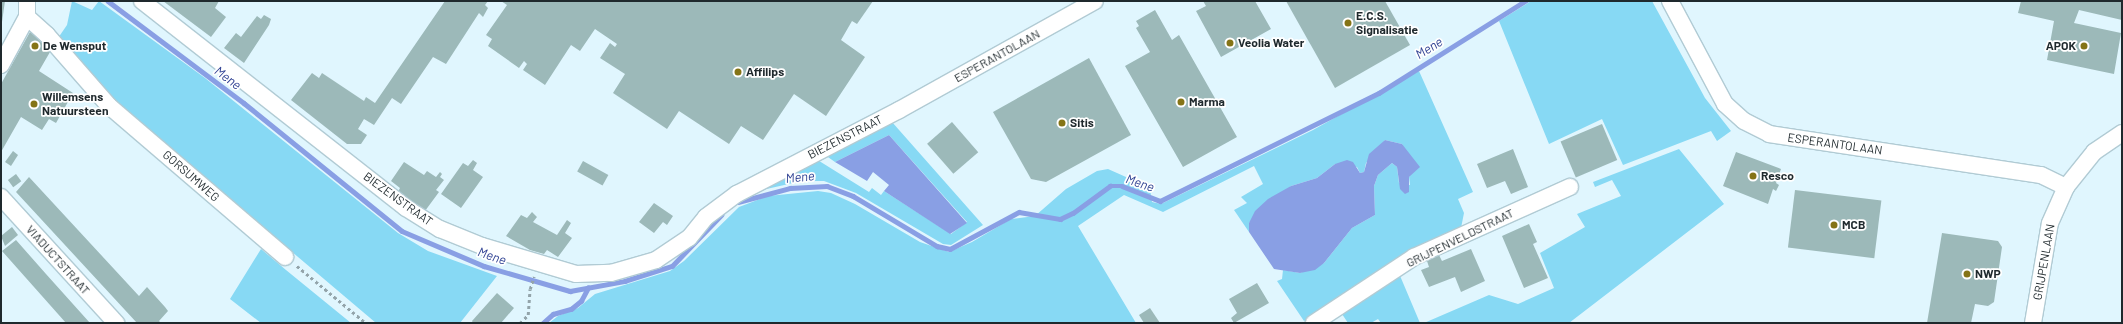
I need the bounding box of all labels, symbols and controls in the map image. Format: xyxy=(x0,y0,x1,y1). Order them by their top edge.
place label: E.C.S. Signalisatie xyxy=(1356,9,1418,37)
marker: E.C.S. Signalisatie xyxy=(1343,18,1353,28)
street label: ESPERANTOLAAN xyxy=(952,27,1042,85)
water label: Mene xyxy=(1412,34,1446,62)
place label: Veolia Water xyxy=(1238,36,1304,50)
marker: Veolia Water xyxy=(1225,38,1235,48)
place label: De Wensput xyxy=(43,39,106,53)
place label: APOK xyxy=(2046,39,2076,53)
marker: De Wensput xyxy=(30,41,40,51)
marker: APOK xyxy=(2079,41,2089,51)
water label: Mene xyxy=(212,63,244,93)
place label: Affilips xyxy=(746,65,784,79)
marker: Affilips xyxy=(733,67,743,77)
place label: Willemsens Natuursteen xyxy=(42,90,108,118)
place label: Marma xyxy=(1189,95,1225,109)
marker: Marma xyxy=(1176,97,1186,107)
marker: Willemsens Natuursteen xyxy=(29,99,39,109)
street label: BIEZENSTRAAT xyxy=(805,112,885,162)
place label: Sitis xyxy=(1070,116,1094,130)
marker: Sitis xyxy=(1057,118,1067,128)
street label: ESPERANTOLAAN xyxy=(1787,130,1883,158)
street label: GORSUMWEG xyxy=(160,147,222,205)
water label: Mene xyxy=(785,168,815,186)
street label: BIEZENSTRAAT xyxy=(361,169,435,229)
place label: Resco xyxy=(1761,169,1794,183)
water label: Mene xyxy=(1124,171,1156,195)
marker: Resco xyxy=(1748,171,1758,181)
street label: GRIJPENVELDSTRAAT xyxy=(1404,206,1516,270)
place label: MCB xyxy=(1842,218,1865,232)
marker: MCB xyxy=(1829,220,1839,230)
street label: VIADUCTSTRAAT xyxy=(23,222,93,298)
street label: GRIJPENLAAN xyxy=(2030,223,2058,301)
water label: Mene xyxy=(476,244,508,268)
place label: NWP xyxy=(1975,267,2001,281)
marker: NWP xyxy=(1962,269,1972,279)

